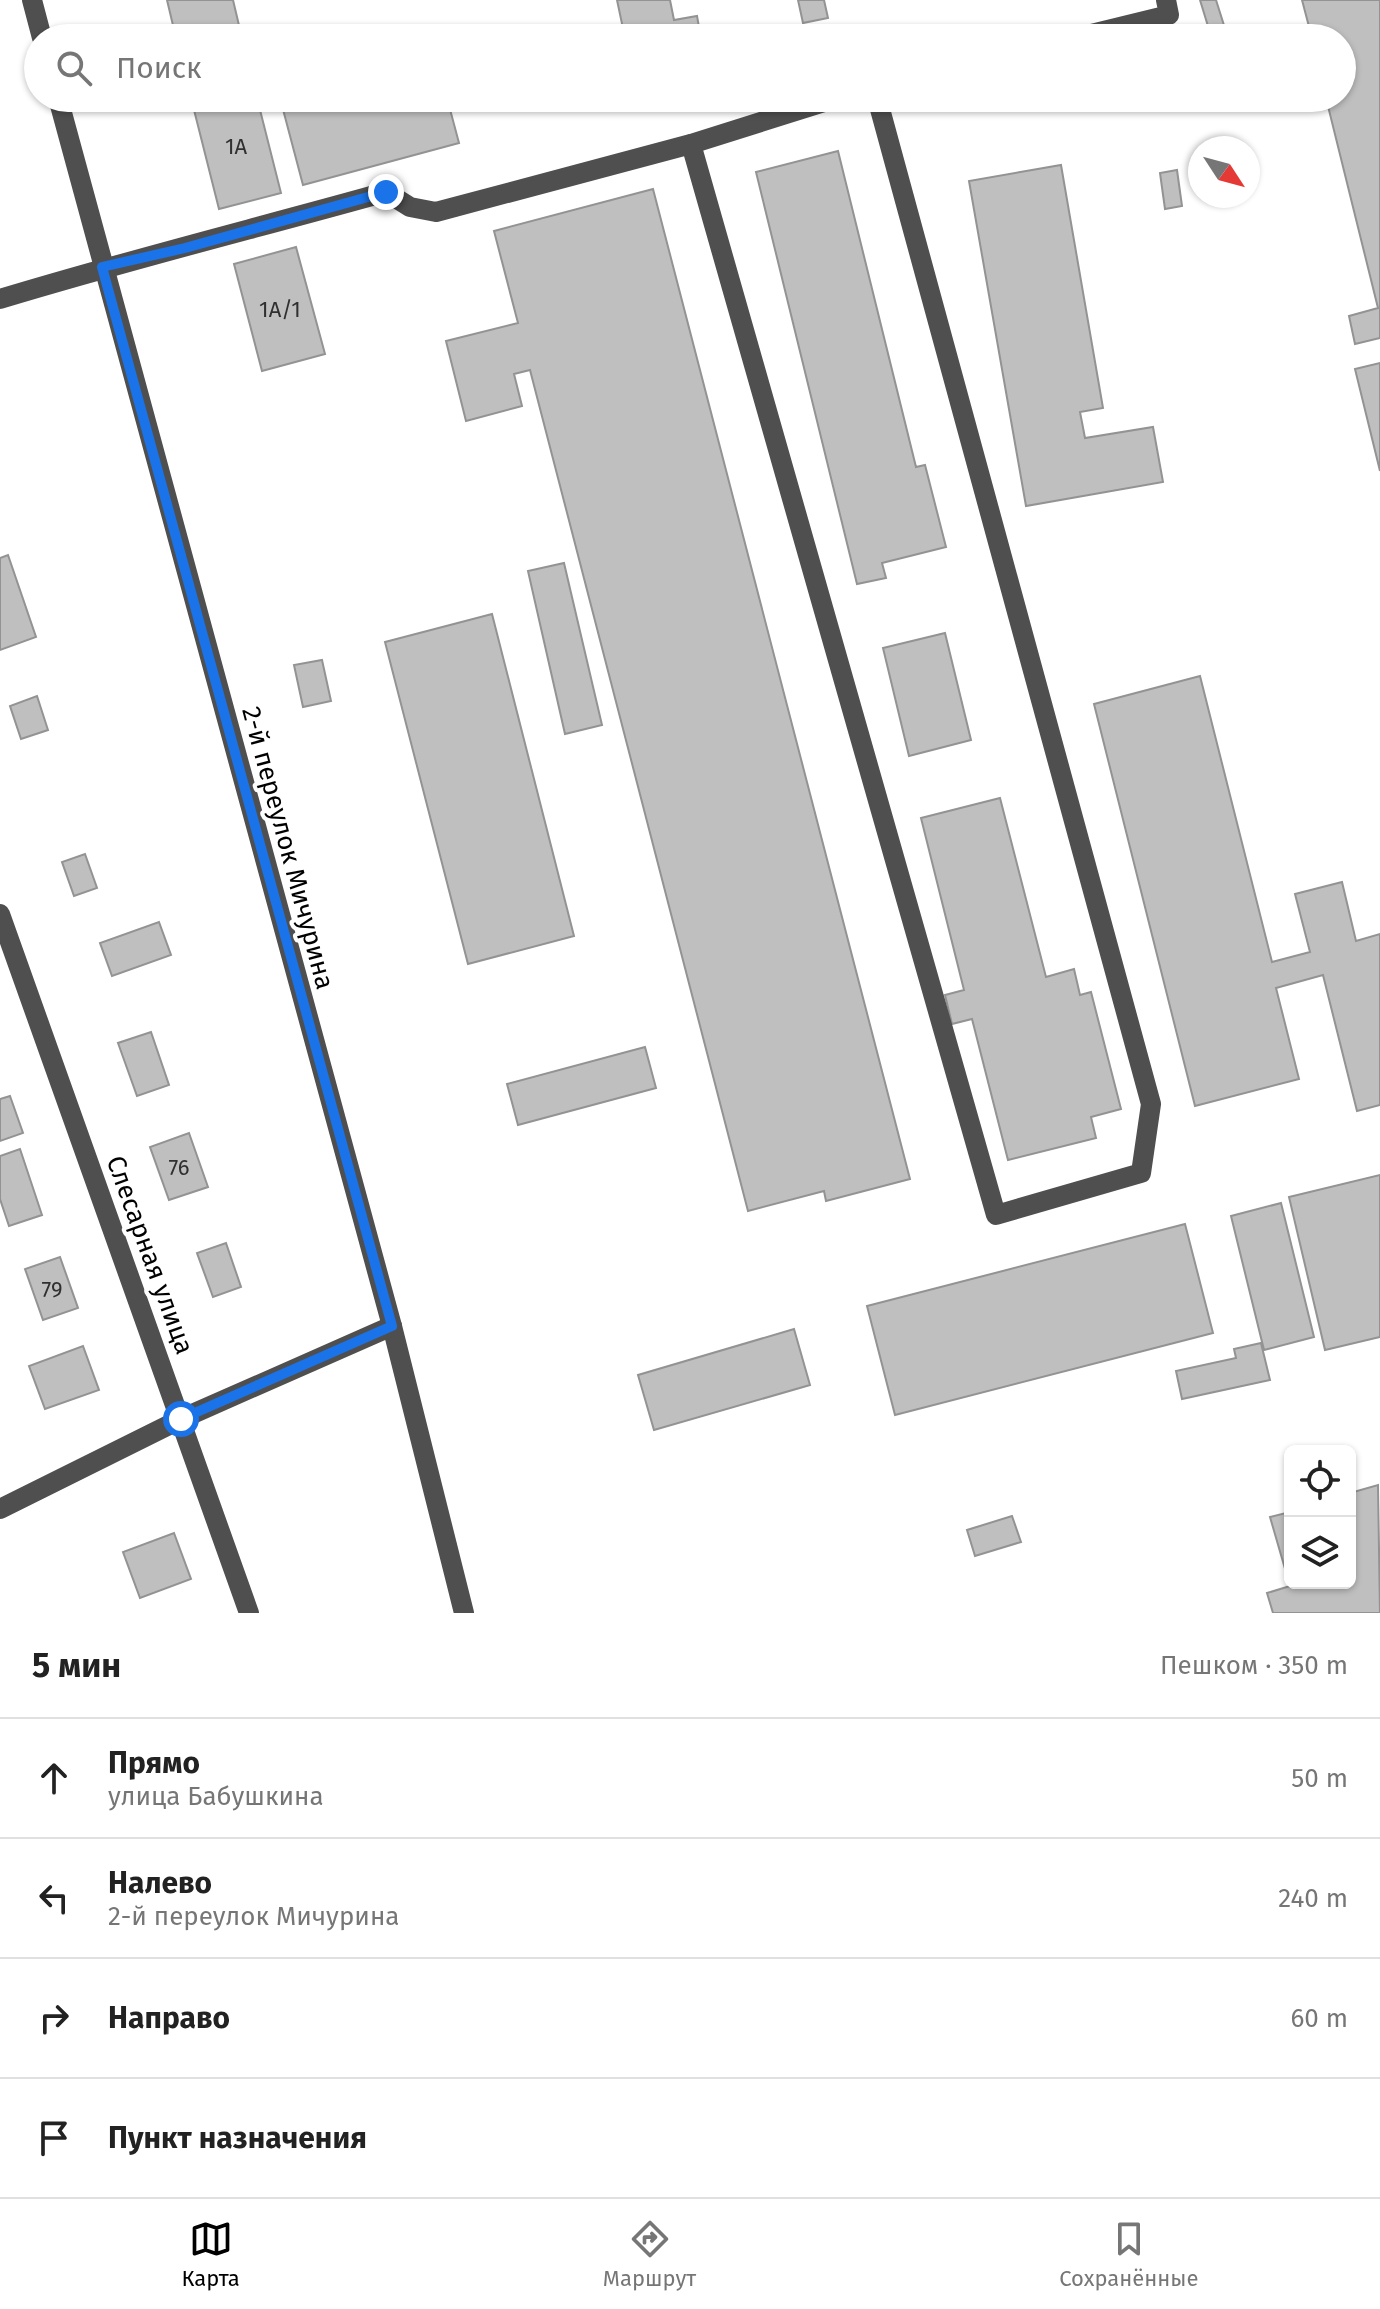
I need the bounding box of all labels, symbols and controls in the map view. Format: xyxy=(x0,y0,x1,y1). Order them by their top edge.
search box xyxy=(24,24,1356,112)
icon: search xyxy=(52,46,96,90)
text: Поиск xyxy=(116,50,202,86)
house number: 1А xyxy=(225,133,247,160)
north arrow xyxy=(1188,136,1260,208)
route end xyxy=(368,174,404,210)
house number: 1А/1 xyxy=(259,296,301,323)
street label: 2-й переулок Мичурина xyxy=(235,703,341,993)
street label: Слесарная улица xyxy=(100,1152,200,1358)
house number: 76 xyxy=(169,1154,190,1181)
house number: 79 xyxy=(42,1276,62,1303)
route start xyxy=(163,1401,199,1437)
map controls xyxy=(1284,1445,1356,1589)
button: locate xyxy=(1284,1445,1356,1517)
button: layers xyxy=(1284,1517,1356,1589)
text: 5 мин xyxy=(32,1645,121,1686)
text: Пешком · 350 m xyxy=(1160,1650,1348,1681)
text: Прямо xyxy=(108,1745,200,1781)
icon: ahead xyxy=(32,1756,76,1800)
text: 50 m xyxy=(1291,1763,1348,1794)
text: улица Бабушкина xyxy=(108,1781,324,1812)
text: Налево xyxy=(108,1865,212,1901)
icon: left xyxy=(32,1876,76,1920)
text: 240 m xyxy=(1278,1883,1348,1914)
text: 2-й переулок Мичурина xyxy=(108,1901,400,1932)
icon: right xyxy=(32,1996,76,2040)
text: Направо xyxy=(108,2000,230,2036)
text: 60 m xyxy=(1290,2003,1348,2034)
icon: arrive xyxy=(32,2116,76,2160)
text: Пункт назначения xyxy=(108,2120,367,2156)
tab: Карта xyxy=(182,2217,240,2292)
tab: Маршрут xyxy=(603,2217,696,2292)
tab: Сохранённые xyxy=(1059,2217,1199,2292)

